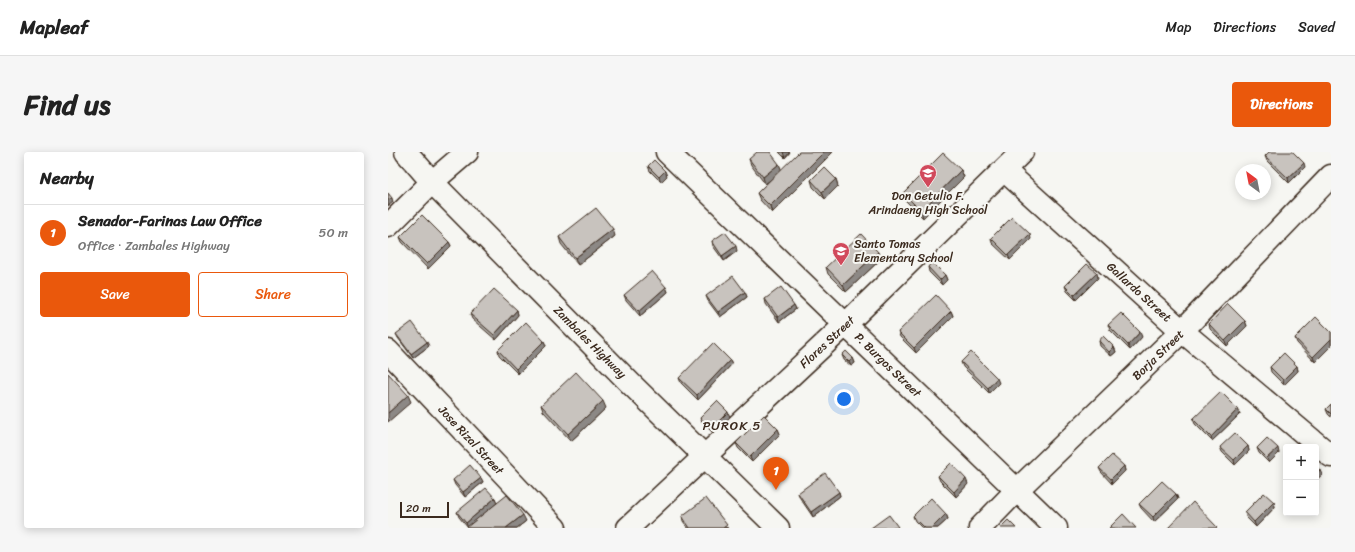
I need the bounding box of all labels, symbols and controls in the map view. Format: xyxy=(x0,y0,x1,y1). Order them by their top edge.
text: Mapleaf xyxy=(20,11,88,44)
text: Map xyxy=(1165,15,1191,40)
text: Directions xyxy=(1213,15,1276,40)
text: Saved xyxy=(1298,15,1335,40)
text: Find us xyxy=(24,80,111,129)
button: Directions xyxy=(1232,82,1331,127)
text: Nearby xyxy=(40,163,94,193)
school or university icon: Don Getulio F. Arindaeng High School xyxy=(918,163,938,188)
north arrow xyxy=(1235,164,1271,200)
place label: Don Getulio F. Arindaeng High School xyxy=(867,185,988,221)
text: Senador-Farinas Law Office xyxy=(78,208,262,234)
text: 1 xyxy=(50,221,56,244)
text: 50 m xyxy=(318,221,348,244)
place label: Santo Tomas Elementary School xyxy=(854,233,954,269)
text: Office · Zambales Highway xyxy=(78,234,230,257)
school or university icon: Santo Tomas Elementary School xyxy=(831,241,851,266)
street label: Gallardo Street xyxy=(1101,256,1177,328)
button: Save xyxy=(40,272,190,317)
button: Share xyxy=(198,272,348,317)
street label: Zambales Highway xyxy=(548,300,633,385)
street label: Flores Street xyxy=(794,309,861,374)
street label: Borja Street xyxy=(1127,324,1189,386)
street label: P. Burgos Street xyxy=(849,327,928,404)
your location xyxy=(834,389,854,409)
street label: Jose Rizal Street xyxy=(432,399,510,481)
district label: PUROK 5 xyxy=(702,414,762,437)
map controls xyxy=(1283,444,1319,516)
button: + xyxy=(1283,444,1319,480)
pin: 1 xyxy=(763,457,789,490)
button: − xyxy=(1283,480,1319,516)
text: 20 m xyxy=(406,499,431,518)
scale bar xyxy=(400,500,449,519)

